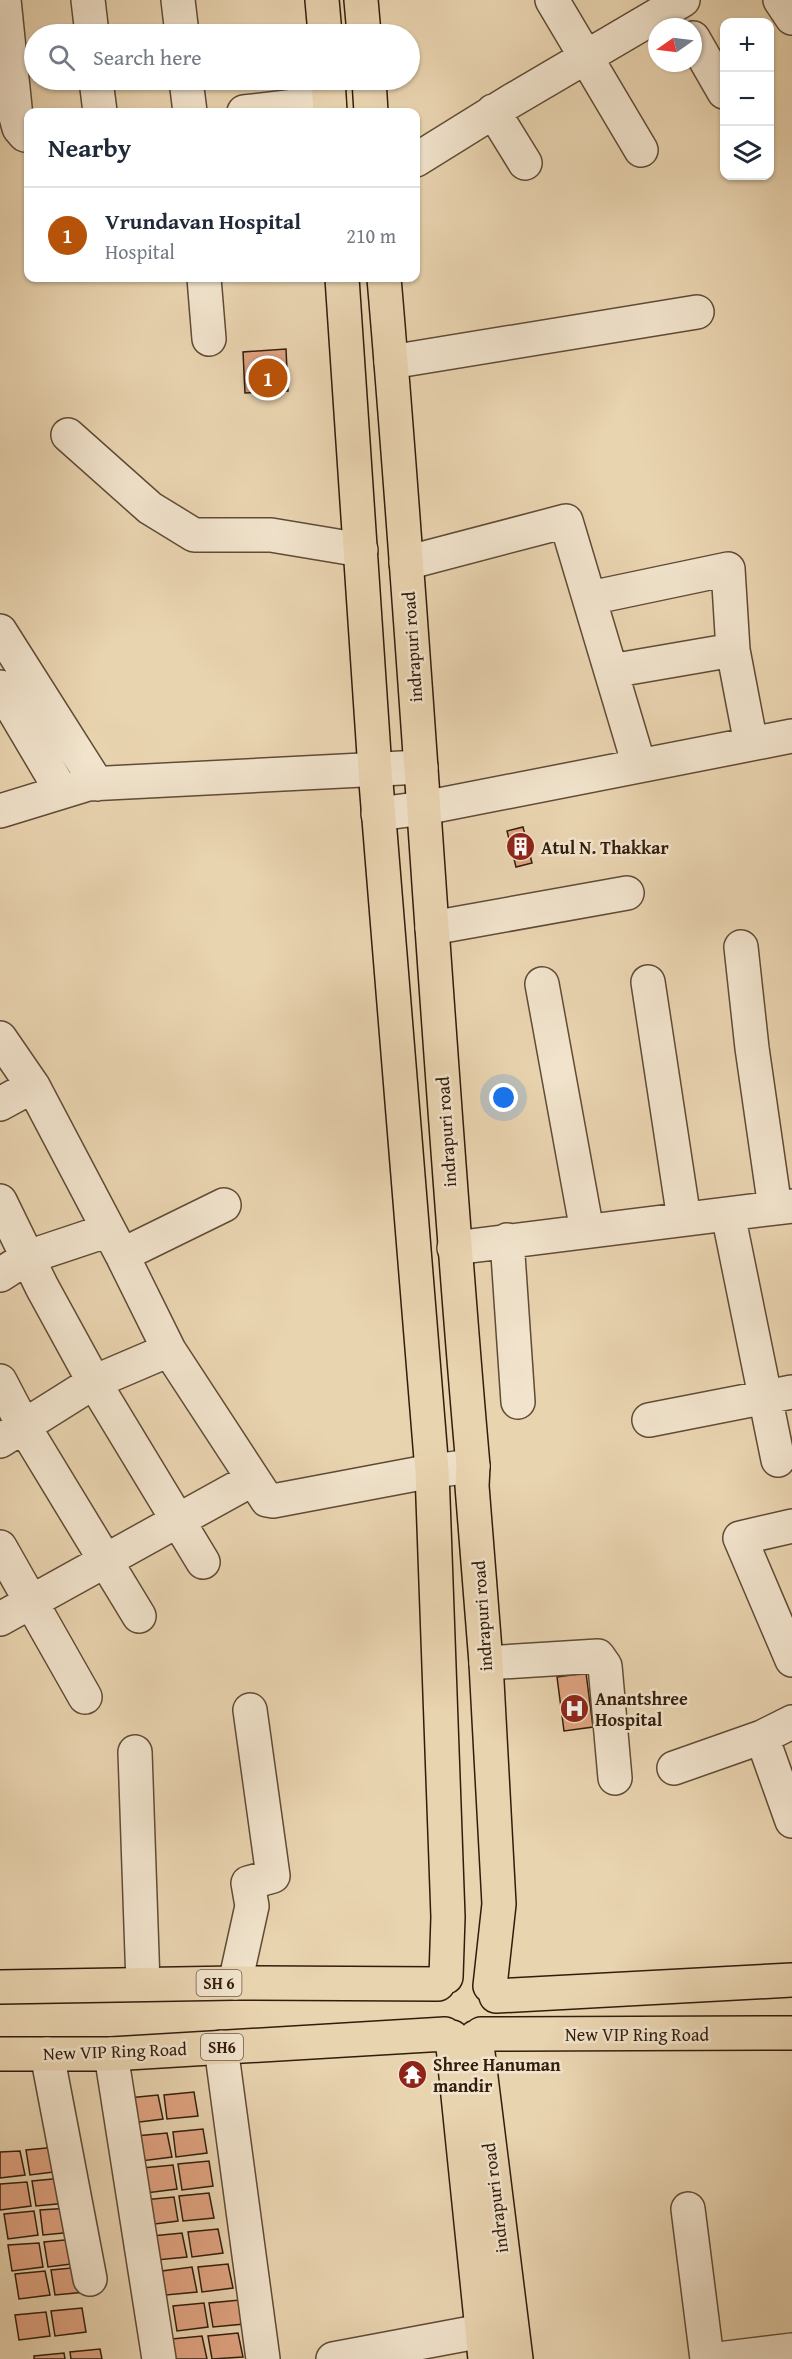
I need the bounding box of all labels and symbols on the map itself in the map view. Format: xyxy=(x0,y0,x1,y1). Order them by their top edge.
north arrow xyxy=(648,18,702,72)
pin: 1 xyxy=(248,356,288,400)
street label: indrapuri road xyxy=(395,590,429,703)
building icon: Atul N. Thakkar xyxy=(504,831,536,863)
place label: Atul N. Thakkar xyxy=(541,834,669,861)
street label: indrapuri road xyxy=(429,1075,463,1188)
your location xyxy=(489,1083,518,1112)
street label: indrapuri road xyxy=(465,1559,499,1672)
place label: Anantshree Hospital xyxy=(595,1685,688,1733)
hospital icon: Anantshree Hospital xyxy=(558,1692,590,1724)
road number: SH 6 xyxy=(196,1970,242,1996)
street label: New VIP Ring Road xyxy=(565,2021,709,2048)
road number: SH6 xyxy=(201,2034,243,2060)
street label: New VIP Ring Road xyxy=(43,2035,188,2067)
place label: Shree Hanuman mandir xyxy=(433,2051,561,2099)
temple icon: Shree Hanuman mandir xyxy=(396,2058,428,2090)
street label: indrapuri road xyxy=(475,2141,515,2255)

